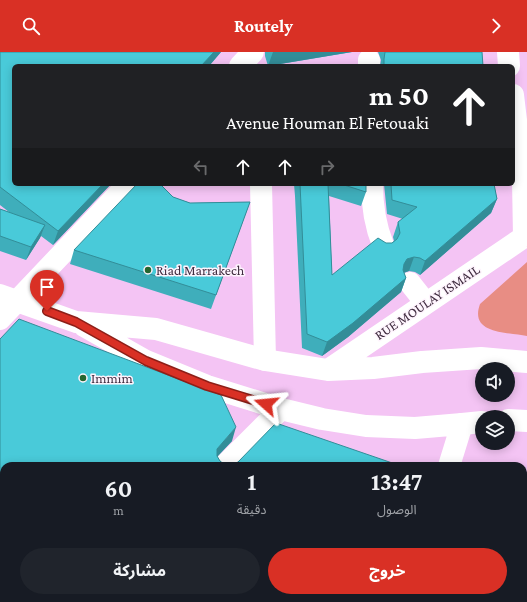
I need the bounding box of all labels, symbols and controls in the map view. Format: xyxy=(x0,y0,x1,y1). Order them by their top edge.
icon: search xyxy=(20,15,42,37)
icon: forward xyxy=(485,15,507,37)
text: Routely xyxy=(234,16,293,36)
text: 50 m xyxy=(369,80,429,111)
icon: ahead xyxy=(443,80,495,132)
text: Avenue Houman El Fetouaki xyxy=(226,113,429,133)
icon: left xyxy=(190,156,212,178)
icon: ahead xyxy=(232,156,254,178)
icon: ahead xyxy=(274,156,296,178)
icon: right xyxy=(316,156,338,178)
street label: RUE MOULAY ISMAIL xyxy=(372,261,482,343)
place label: Riad Marrakech xyxy=(156,262,245,278)
marker: Riad Marrakech xyxy=(143,265,153,275)
pin xyxy=(30,270,64,311)
icon: arrive xyxy=(36,276,58,298)
map controls xyxy=(475,362,515,450)
button: sound xyxy=(475,362,515,402)
place label: Immim xyxy=(91,370,133,386)
marker: Immim xyxy=(78,373,88,383)
position arrow xyxy=(245,383,287,425)
button: layers xyxy=(475,410,515,450)
text: 1 xyxy=(247,468,256,495)
text: 13:47 xyxy=(371,468,422,495)
text: 60 xyxy=(105,475,132,502)
text: دقيقة xyxy=(237,502,266,517)
text: الوصول xyxy=(377,502,417,517)
text: m xyxy=(113,503,124,518)
button: مشاركة xyxy=(20,548,260,594)
button: خروج xyxy=(268,548,507,594)

